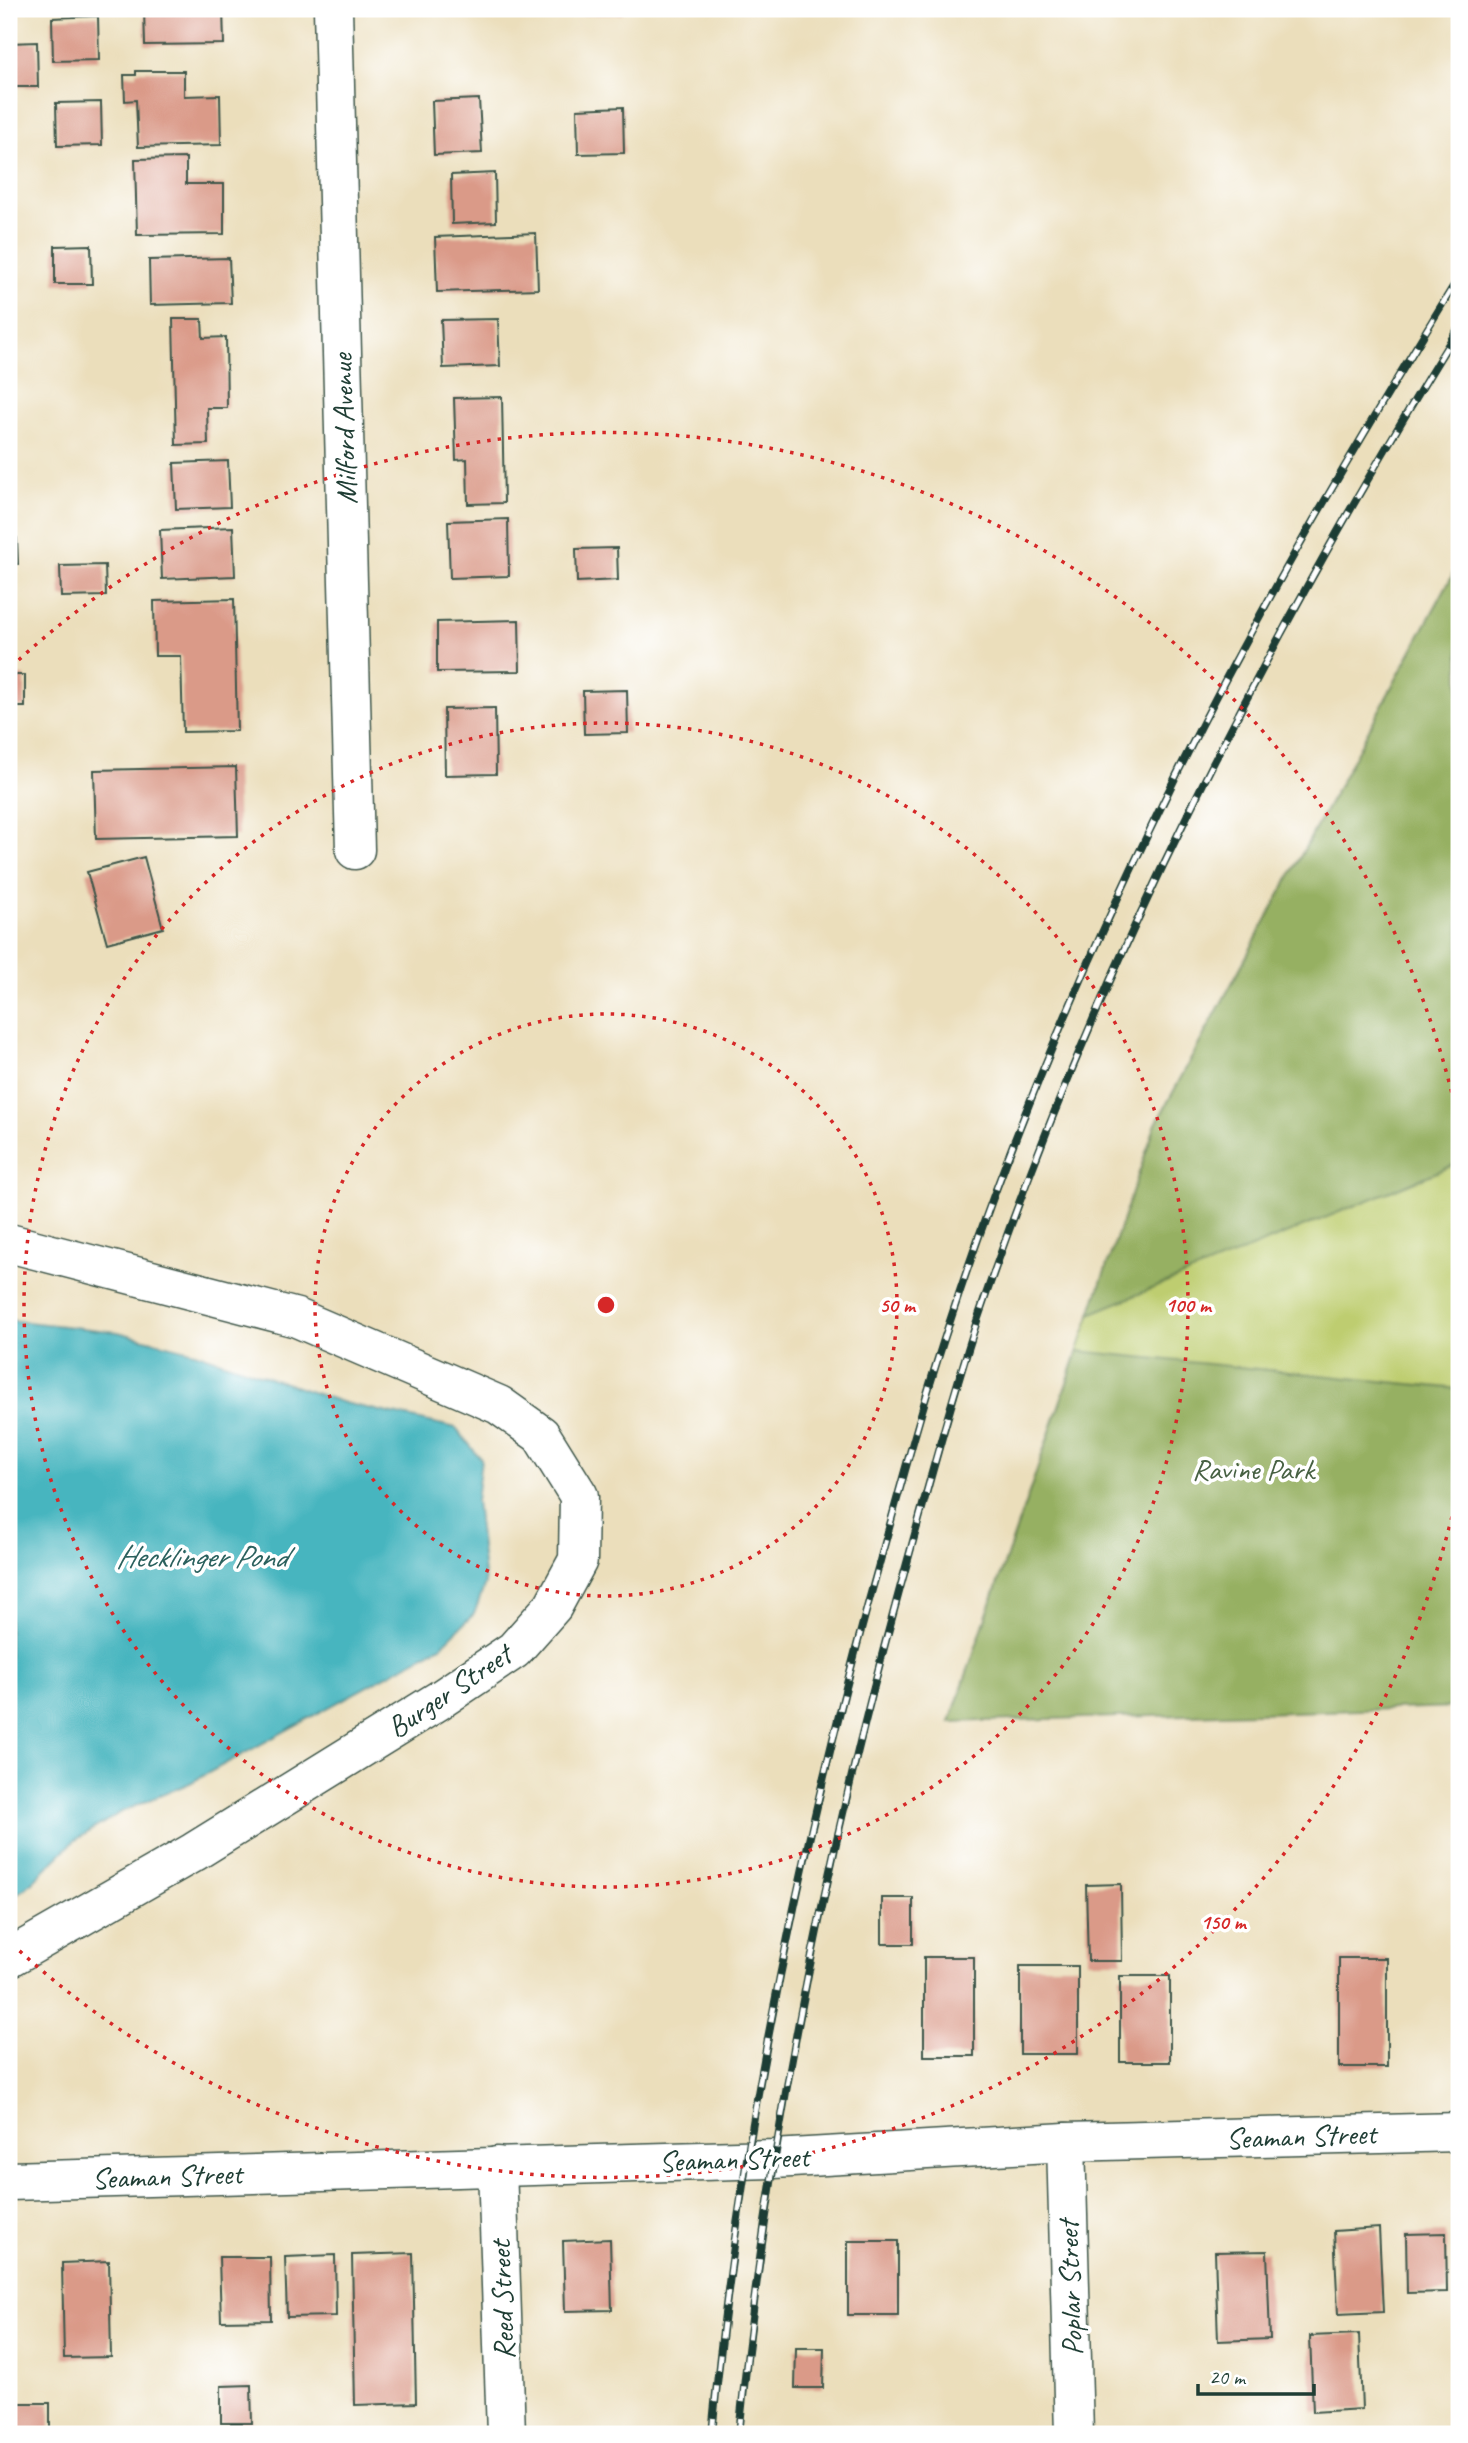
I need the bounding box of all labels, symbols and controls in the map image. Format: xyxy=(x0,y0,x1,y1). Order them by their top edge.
street label: Milford Avenue xyxy=(322,351,366,505)
text: 50 m xyxy=(879,1292,917,1318)
text: 100 m xyxy=(1165,1292,1213,1318)
centre of rings xyxy=(594,1293,618,1317)
park label: Ravine Park xyxy=(1192,1450,1316,1488)
water label: Hecklinger Pond xyxy=(116,1536,296,1577)
street label: Burger Street xyxy=(380,1633,522,1746)
text: 150 m xyxy=(1200,1909,1248,1935)
street label: Seaman Street xyxy=(1225,2114,1380,2158)
street label: Seaman Street xyxy=(658,2137,813,2181)
street label: Seaman Street xyxy=(91,2154,246,2198)
street label: Poplar Street xyxy=(1049,2216,1091,2356)
street label: Reed Street xyxy=(481,2237,523,2360)
scale bar xyxy=(1198,2352,1314,2396)
text: 20 m xyxy=(1209,2364,1247,2390)

